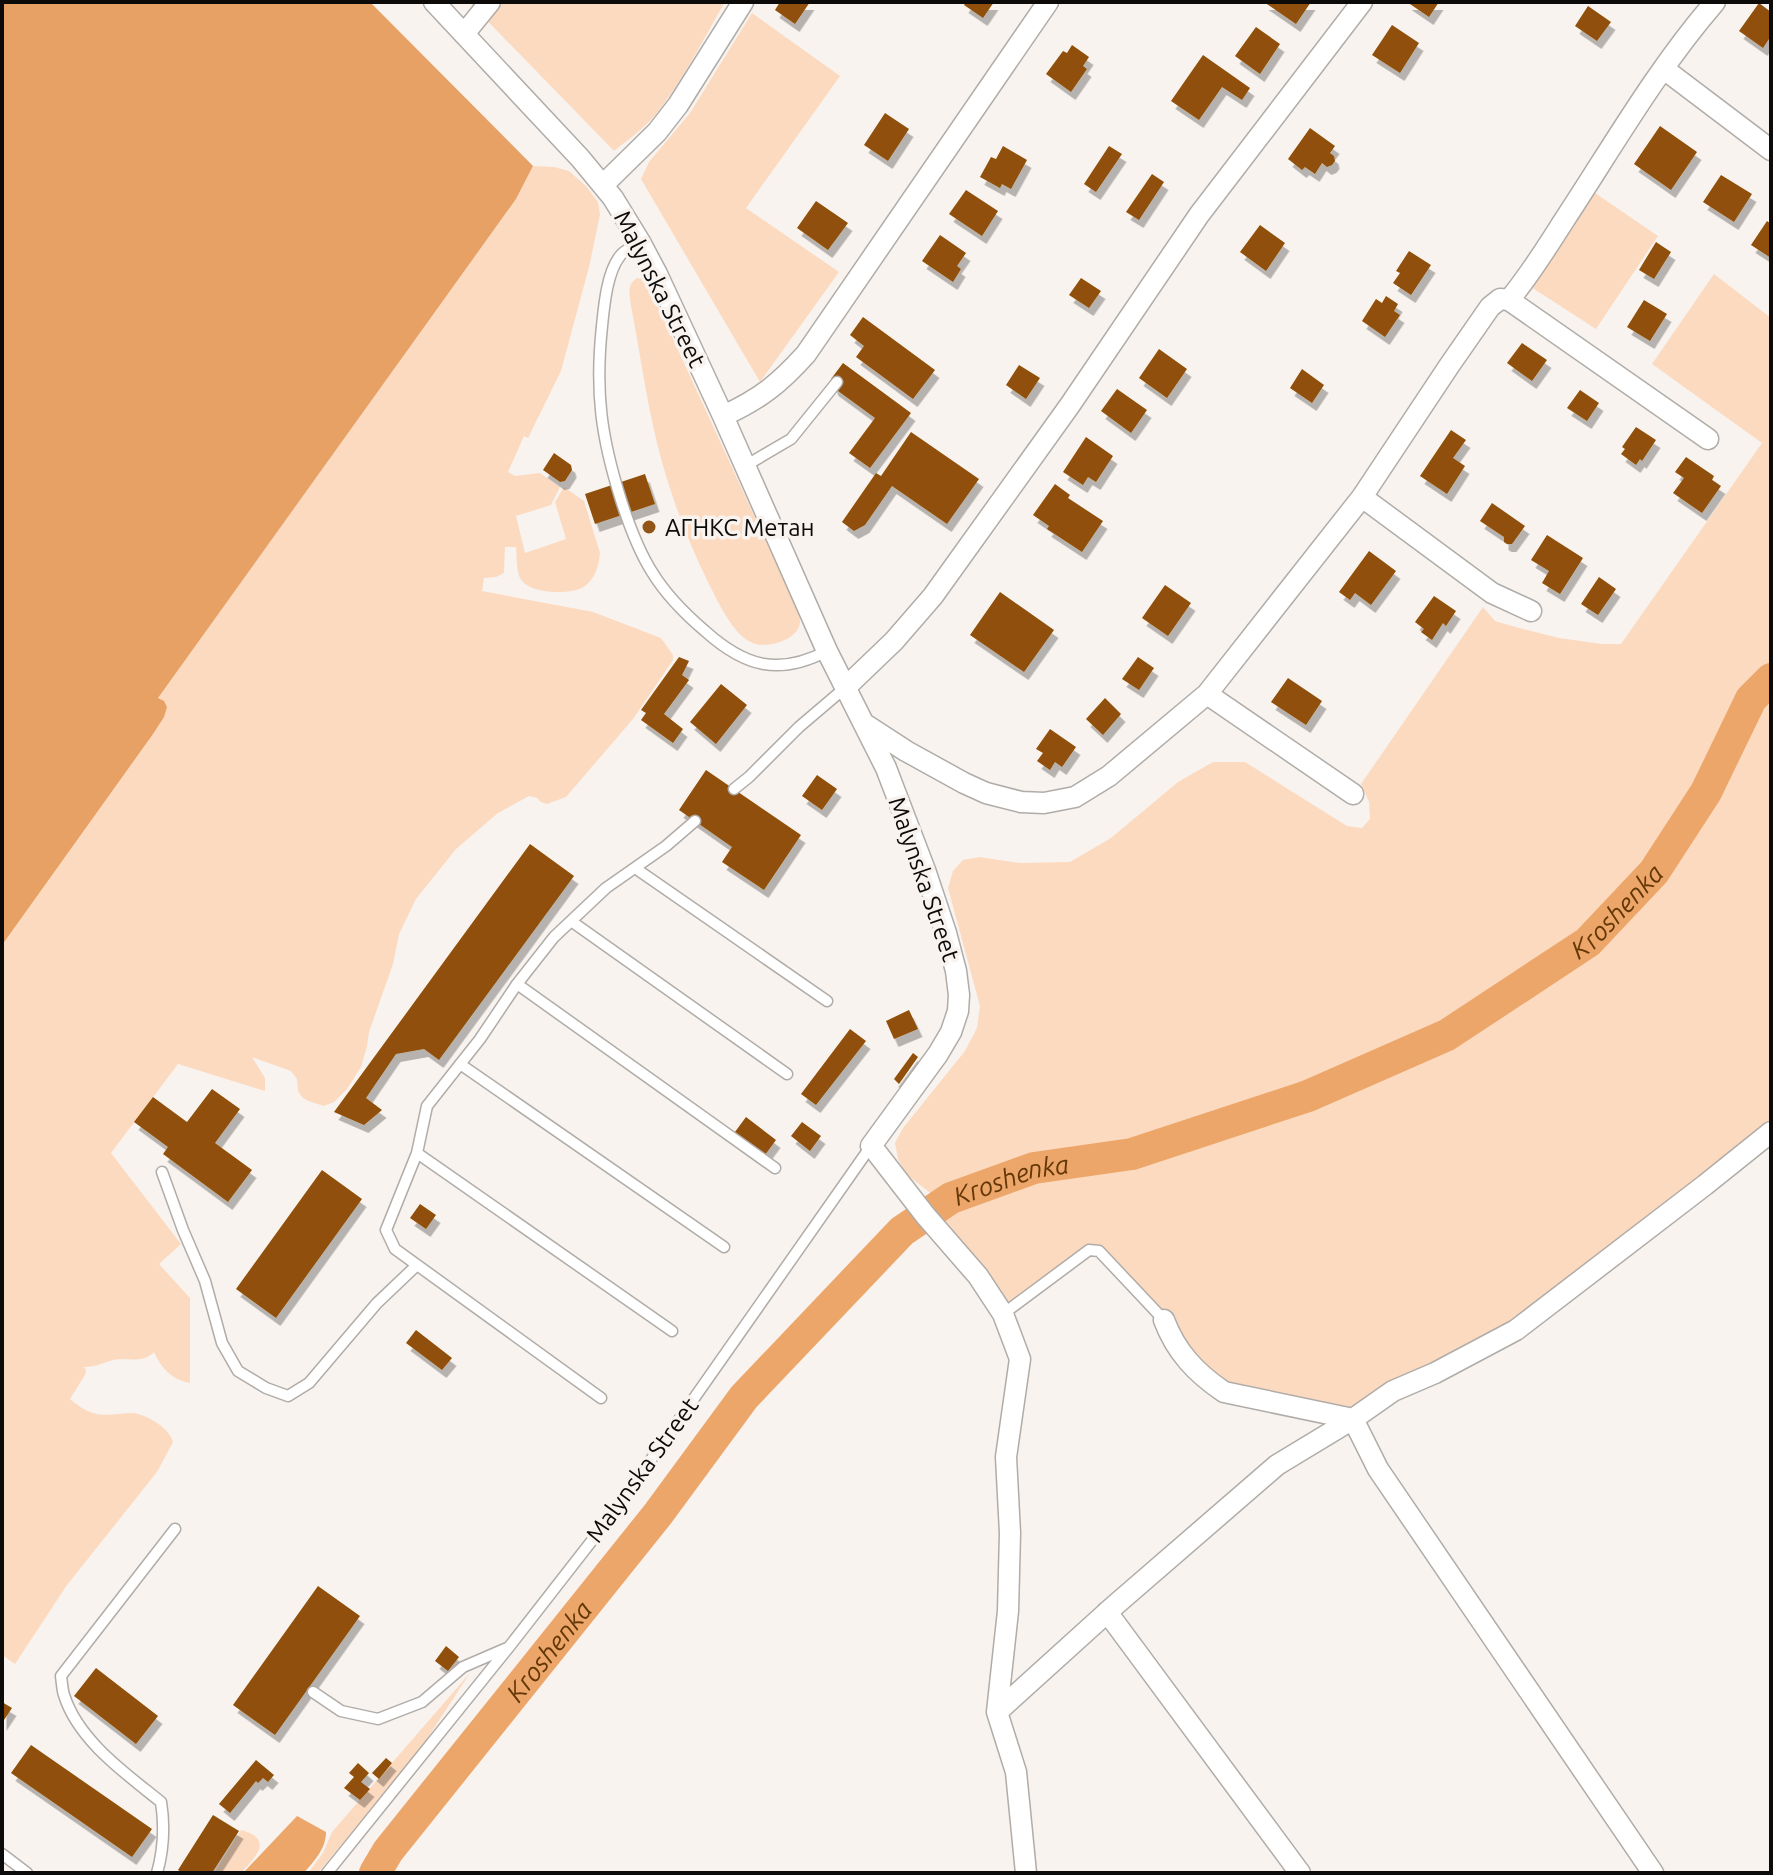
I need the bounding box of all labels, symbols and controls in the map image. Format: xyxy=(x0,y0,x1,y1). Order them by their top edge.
street label: Malynska Street xyxy=(609,206,711,372)
place label: АГНКС Метан xyxy=(665,514,815,541)
marker: АГНКС Метан xyxy=(640,518,658,536)
street label: Malynska Street xyxy=(883,793,965,965)
water label: Kroshenka xyxy=(1565,858,1668,964)
water label: Kroshenka xyxy=(949,1149,1071,1211)
street label: Malynska Street xyxy=(581,1392,704,1548)
water label: Kroshenka xyxy=(500,1595,597,1707)

